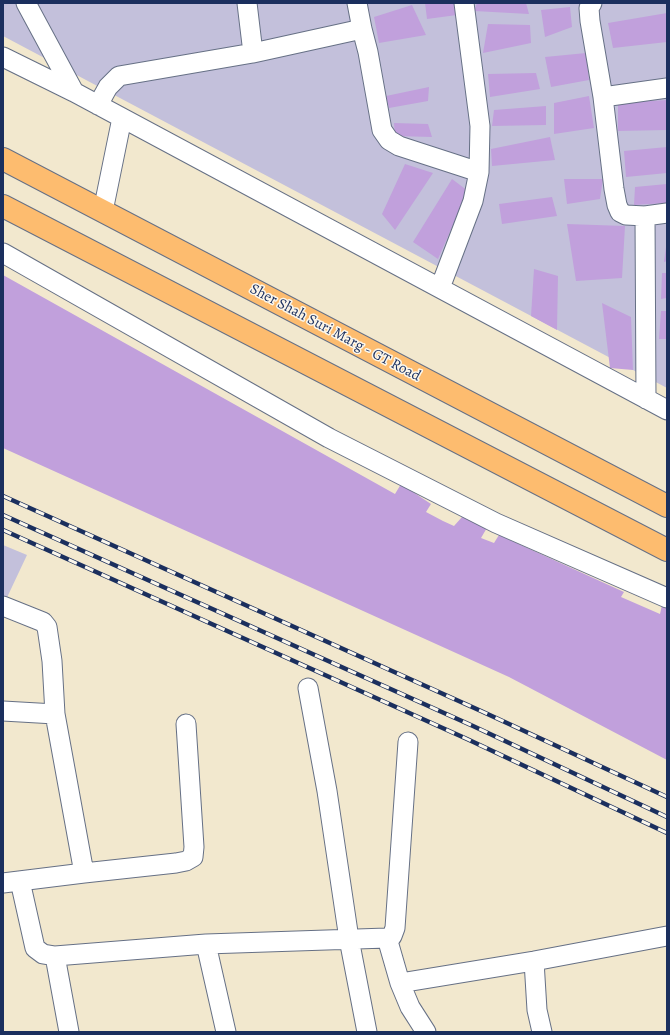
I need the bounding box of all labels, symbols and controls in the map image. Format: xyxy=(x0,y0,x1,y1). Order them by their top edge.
street label: Sher Shah Suri Marg - GT Road xyxy=(247,280,423,386)

